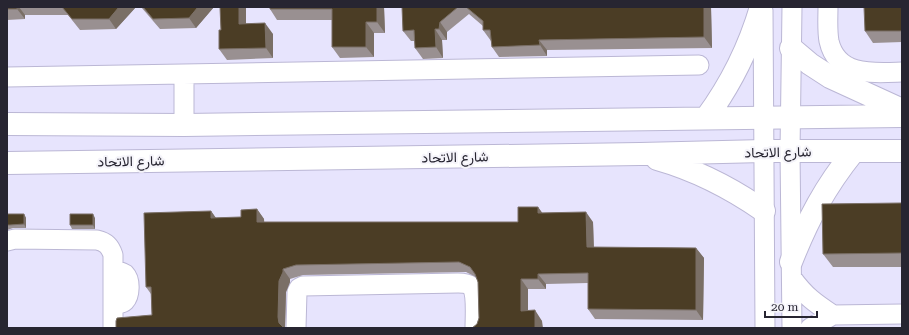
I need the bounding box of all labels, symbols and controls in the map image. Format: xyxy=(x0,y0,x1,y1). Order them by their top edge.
street label: شارع الاتحاد xyxy=(744,143,812,164)
street label: شارع الاتحاد xyxy=(421,148,489,169)
street label: شارع الاتحاد xyxy=(97,152,165,173)
scale bar xyxy=(765,293,817,319)
text: 20 m xyxy=(771,300,798,314)

